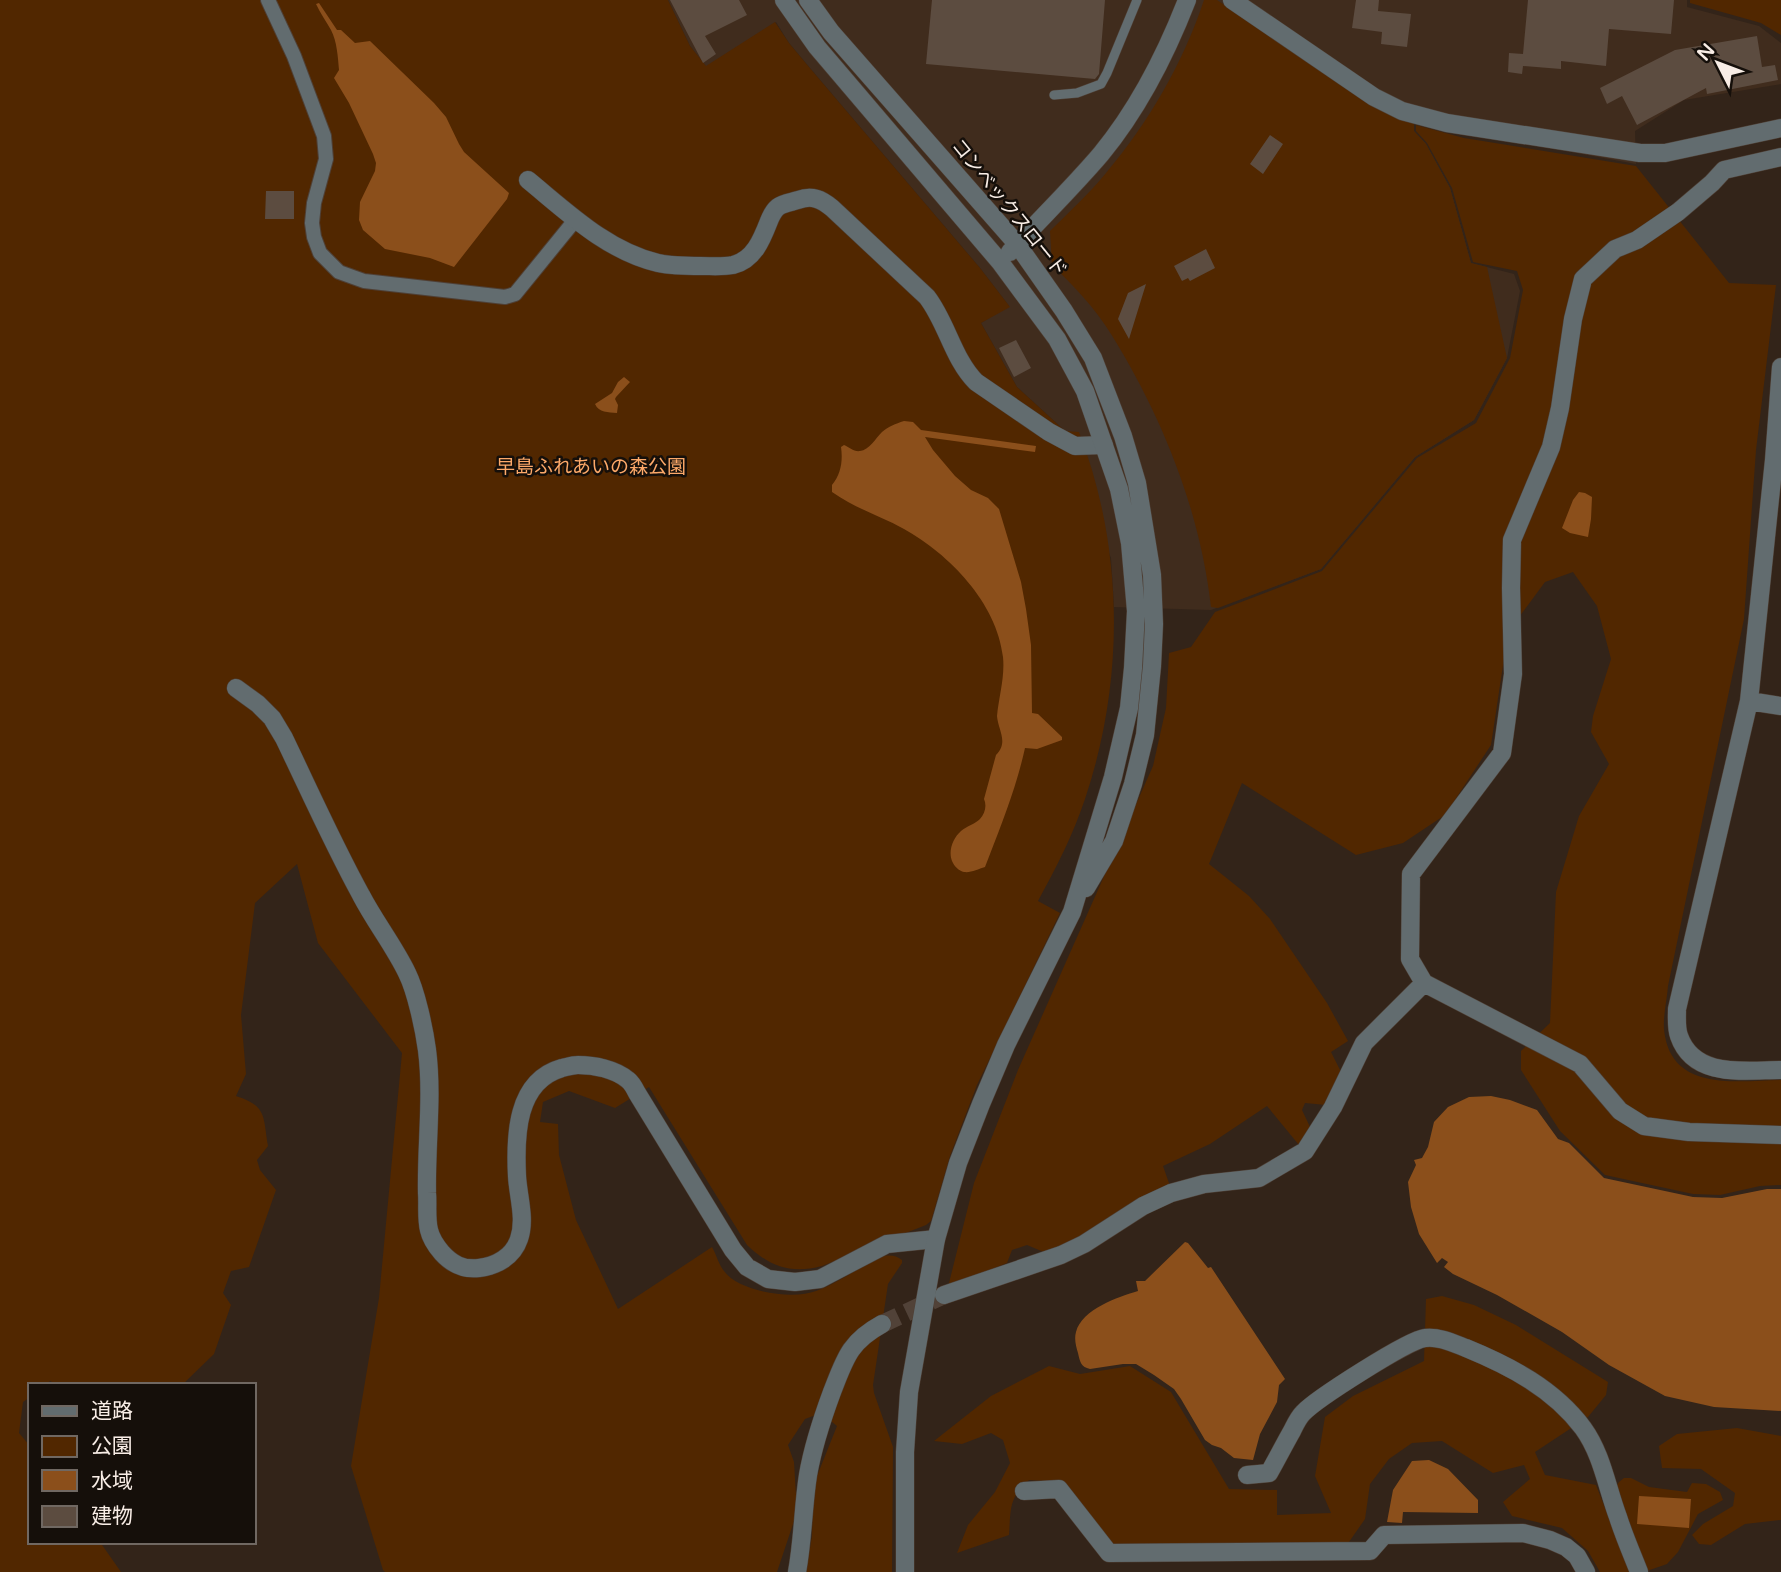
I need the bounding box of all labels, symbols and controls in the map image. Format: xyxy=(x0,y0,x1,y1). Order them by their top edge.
north arrow xyxy=(1683,28,1753,98)
text: N xyxy=(1693,39,1719,65)
street label: コンベックスロード xyxy=(947,135,1071,281)
park label: 早島ふれあいの森公園 xyxy=(496,456,686,478)
legend xyxy=(28,1383,256,1544)
text: 道路 xyxy=(91,1399,133,1424)
text: 公園 xyxy=(91,1434,133,1459)
text: 水域 xyxy=(91,1469,133,1494)
text: 建物 xyxy=(91,1504,133,1529)

